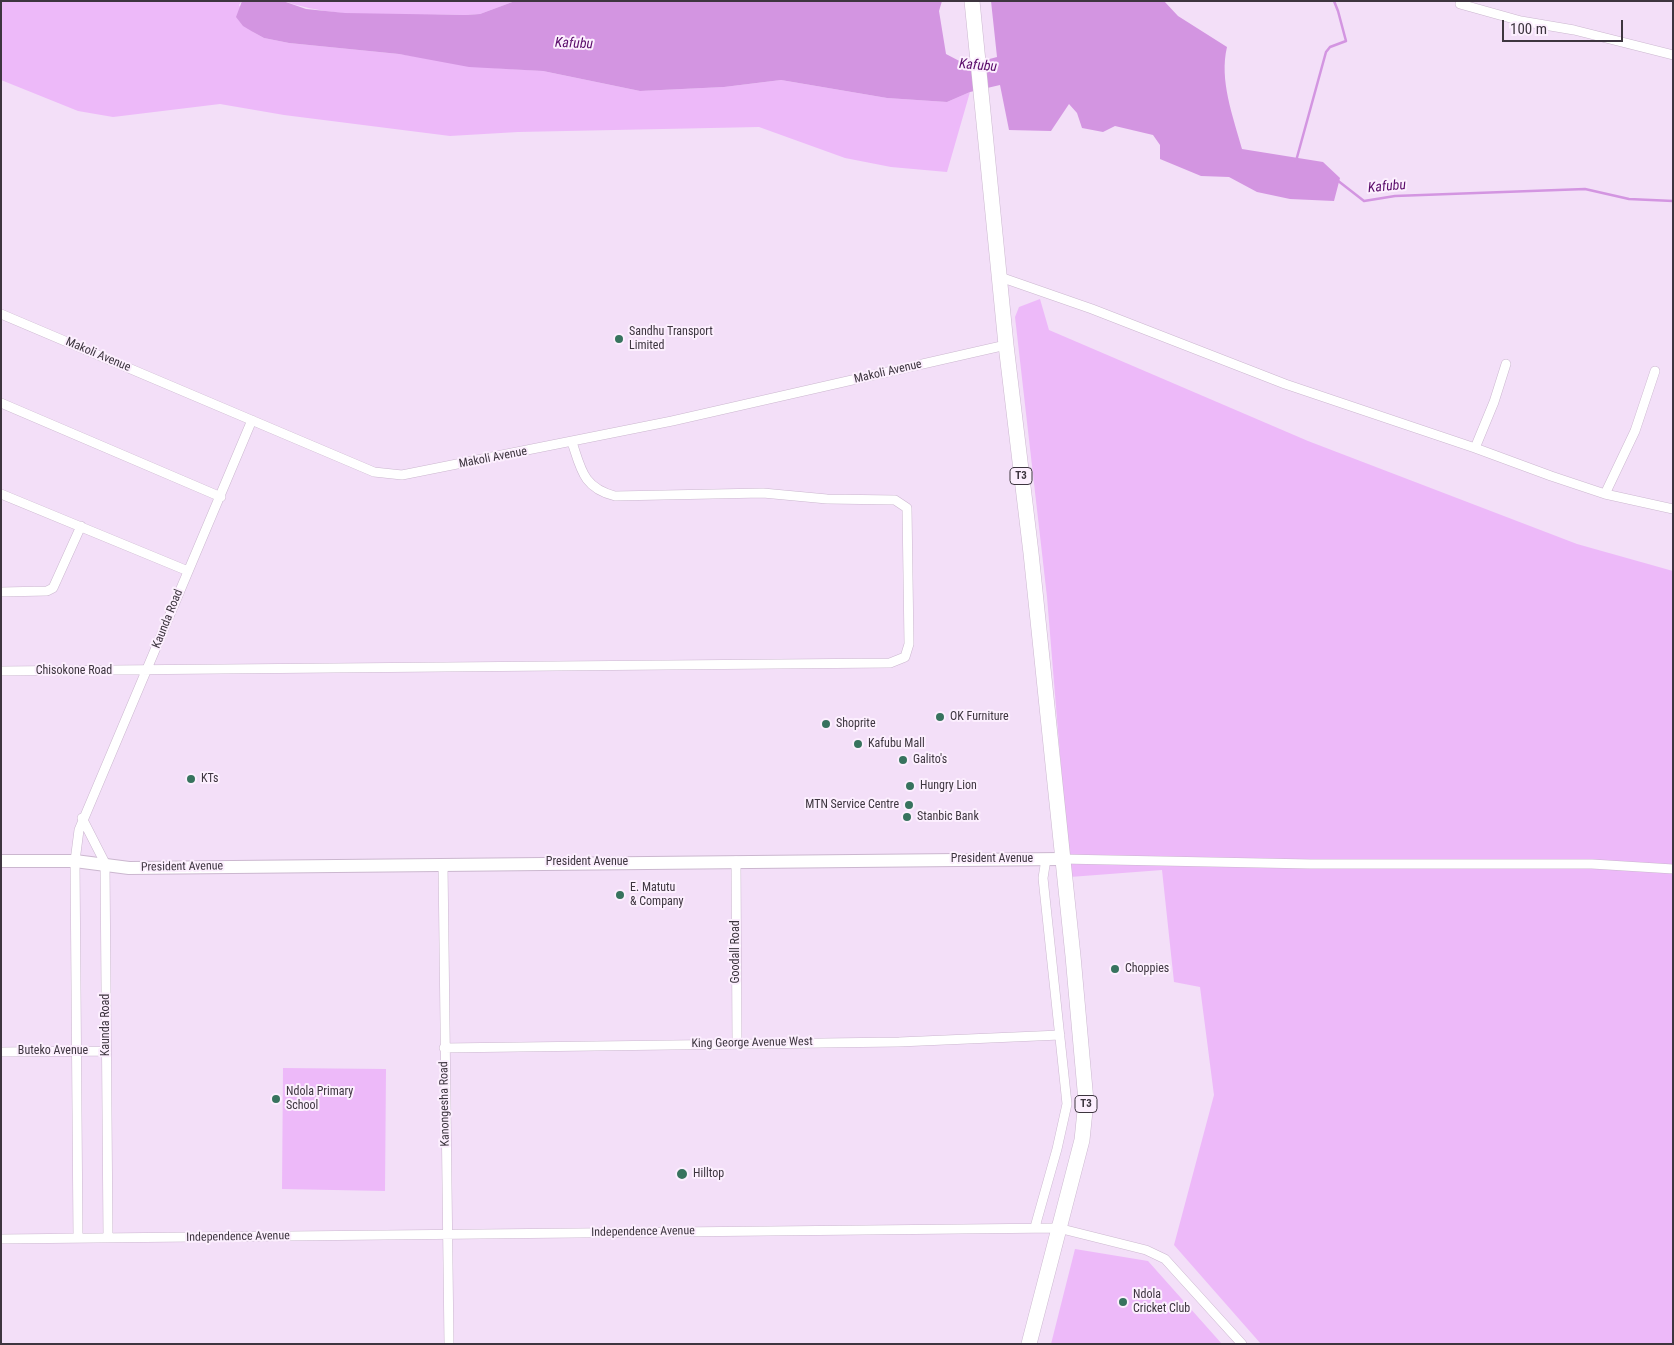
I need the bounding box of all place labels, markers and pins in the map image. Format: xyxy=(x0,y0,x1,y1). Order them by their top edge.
place label: Sandhu Transport Limited xyxy=(629,325,713,353)
marker: Sandhu Transport Limited xyxy=(613,333,625,345)
place label: OK Furniture xyxy=(950,710,1009,724)
marker: OK Furniture xyxy=(934,711,946,723)
place label: Shoprite xyxy=(836,717,876,731)
marker: Shoprite xyxy=(820,718,832,730)
place label: Kafubu Mall xyxy=(868,737,925,751)
marker: Kafubu Mall xyxy=(852,738,864,750)
place label: Galito's xyxy=(913,753,947,767)
marker: Galito's xyxy=(897,754,909,766)
place label: KTs xyxy=(201,772,219,786)
marker: KTs xyxy=(185,773,197,785)
place label: Hungry Lion xyxy=(920,779,977,793)
marker: Hungry Lion xyxy=(904,780,916,792)
place label: MTN Service Centre xyxy=(805,798,899,812)
marker: MTN Service Centre xyxy=(903,799,915,811)
place label: Stanbic Bank xyxy=(917,810,979,824)
marker: Stanbic Bank xyxy=(901,811,913,823)
place label: E. Matutu & Company xyxy=(630,881,684,909)
marker: E. Matutu & Company xyxy=(614,889,626,901)
place label: Choppies xyxy=(1125,962,1169,976)
marker: Choppies xyxy=(1109,963,1121,975)
place label: Ndola Primary School xyxy=(286,1085,353,1113)
marker: Ndola Primary School xyxy=(270,1093,282,1105)
marker: Hilltop xyxy=(675,1167,689,1181)
place label: Hilltop xyxy=(693,1167,724,1181)
place label: Ndola Cricket Club xyxy=(1133,1288,1190,1316)
marker: Ndola Cricket Club xyxy=(1117,1296,1129,1308)

